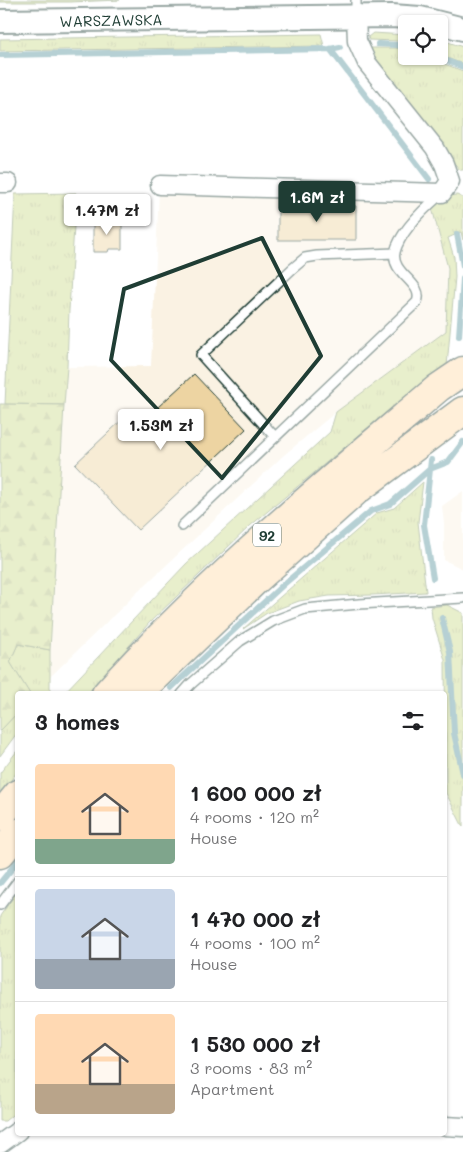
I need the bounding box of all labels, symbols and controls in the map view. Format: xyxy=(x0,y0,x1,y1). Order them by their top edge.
street label: WARSZAWSKA xyxy=(59,9,163,31)
map controls xyxy=(398,15,448,65)
button: locate xyxy=(398,15,448,65)
pin: 1.6M zł xyxy=(271,180,363,223)
text: 1.6M zł xyxy=(289,186,345,207)
pin: 1.47M zł xyxy=(55,194,159,236)
text: 1.47M zł xyxy=(75,199,139,220)
pin: 1.53M zł xyxy=(109,408,213,451)
text: 1.53M zł xyxy=(129,414,193,435)
road number: 92 xyxy=(253,524,281,546)
icon: filters xyxy=(399,707,427,735)
text: 3 homes xyxy=(35,708,120,735)
text: 1 600 000 zł xyxy=(190,779,322,806)
icon: home xyxy=(75,784,135,844)
text: 4 rooms · 120 m² xyxy=(190,806,319,827)
text: House xyxy=(190,827,237,848)
text: 1 470 000 zł xyxy=(190,905,320,932)
icon: home xyxy=(75,909,135,969)
text: 4 rooms · 100 m² xyxy=(190,932,320,953)
text: House xyxy=(190,953,237,974)
text: 1 530 000 zł xyxy=(190,1030,320,1057)
icon: home xyxy=(75,1034,135,1094)
text: 3 rooms · 83 m² xyxy=(190,1057,312,1078)
text: Apartment xyxy=(190,1078,275,1099)

